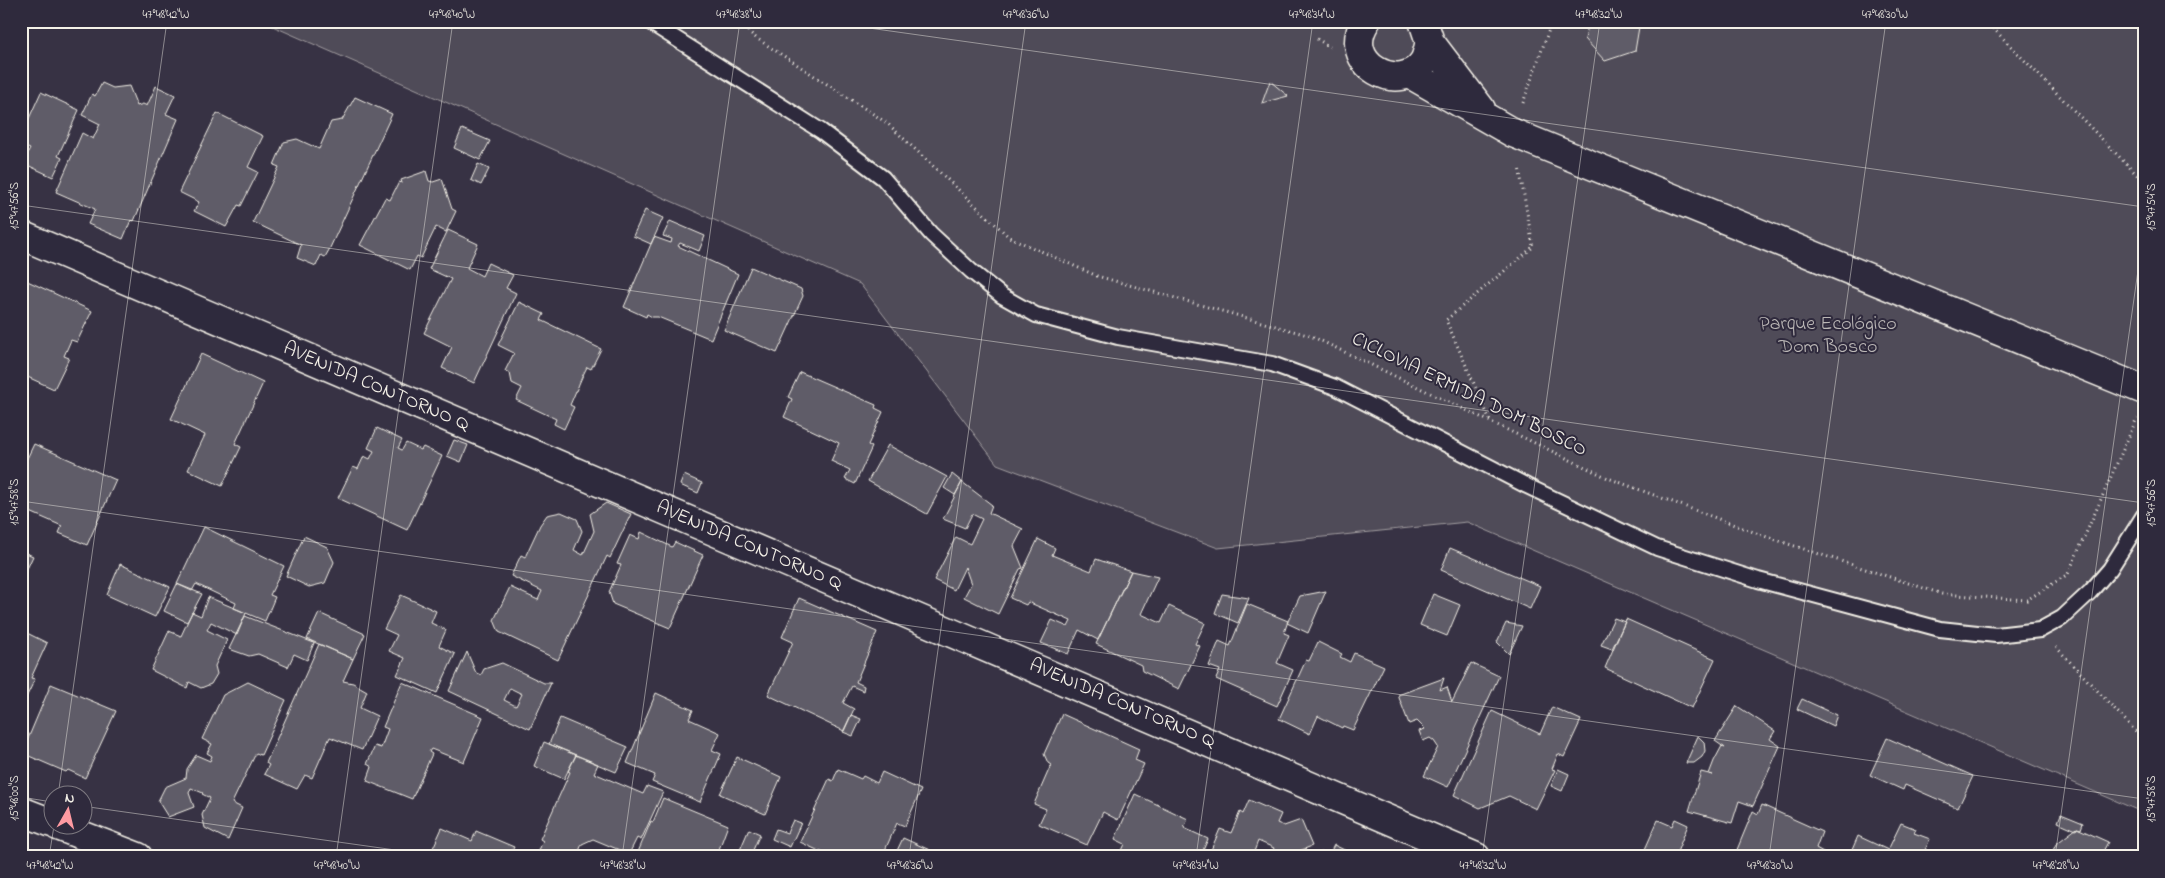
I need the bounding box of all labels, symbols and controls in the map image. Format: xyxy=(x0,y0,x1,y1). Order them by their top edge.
text: 47°48'42"W xyxy=(143,6,189,24)
text: 47°48'40"W xyxy=(429,6,475,24)
text: 47°48'38"W xyxy=(716,6,762,24)
text: 47°48'36"W xyxy=(1003,6,1049,24)
text: 47°48'34"W xyxy=(1289,6,1335,24)
text: 47°48'32"W xyxy=(1576,6,1622,24)
text: 47°48'30"W xyxy=(1862,6,1908,24)
text: 15°47'56"S xyxy=(6,182,24,230)
text: 15°47'54"S xyxy=(2143,183,2161,231)
park label: Parque Ecológico Dom Bosco xyxy=(1759,310,1897,362)
street label: CICLOVIA ERMIDA DOM BOSCO xyxy=(1346,325,1592,465)
street label: AVENIDA CONTORNO Q xyxy=(278,335,475,440)
text: 15°47'58"S xyxy=(6,478,24,525)
text: 15°47'56"S xyxy=(2143,479,2161,527)
street label: AVENIDA CONTORNO Q xyxy=(651,494,848,599)
street label: AVENIDA CONTORNO Q xyxy=(1024,652,1221,757)
text: 15°48'00"S xyxy=(6,775,24,821)
text: 15°47'58"S xyxy=(2143,775,2161,822)
north arrow xyxy=(42,786,92,836)
text: N xyxy=(63,788,76,810)
text: 47°48'42"W xyxy=(27,857,73,875)
text: 47°48'40"W xyxy=(314,857,360,875)
text: 47°48'38"W xyxy=(600,857,646,875)
text: 47°48'36"W xyxy=(887,857,933,875)
text: 47°48'34"W xyxy=(1173,857,1219,875)
text: 47°48'32"W xyxy=(1460,857,1506,875)
text: 47°48'30"W xyxy=(1747,857,1793,875)
text: 47°48'28"W xyxy=(2033,857,2079,875)

